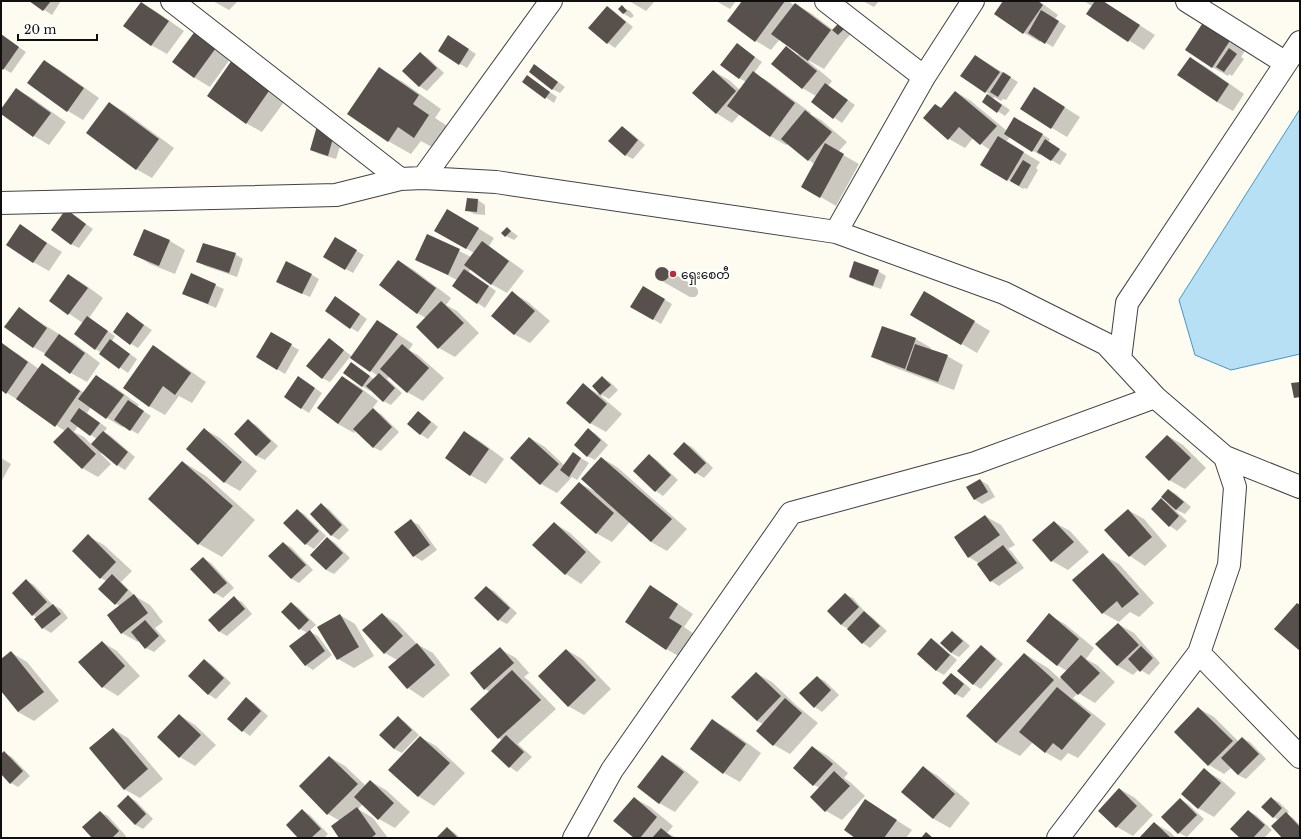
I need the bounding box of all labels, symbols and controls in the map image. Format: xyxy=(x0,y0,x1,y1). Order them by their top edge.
scale bar xyxy=(18,16,97,42)
text: 20 m xyxy=(24,22,56,37)
place label: ရှေးစေတီ xyxy=(681,266,730,285)
marker: ရှေးစေတီ xyxy=(668,269,678,279)

